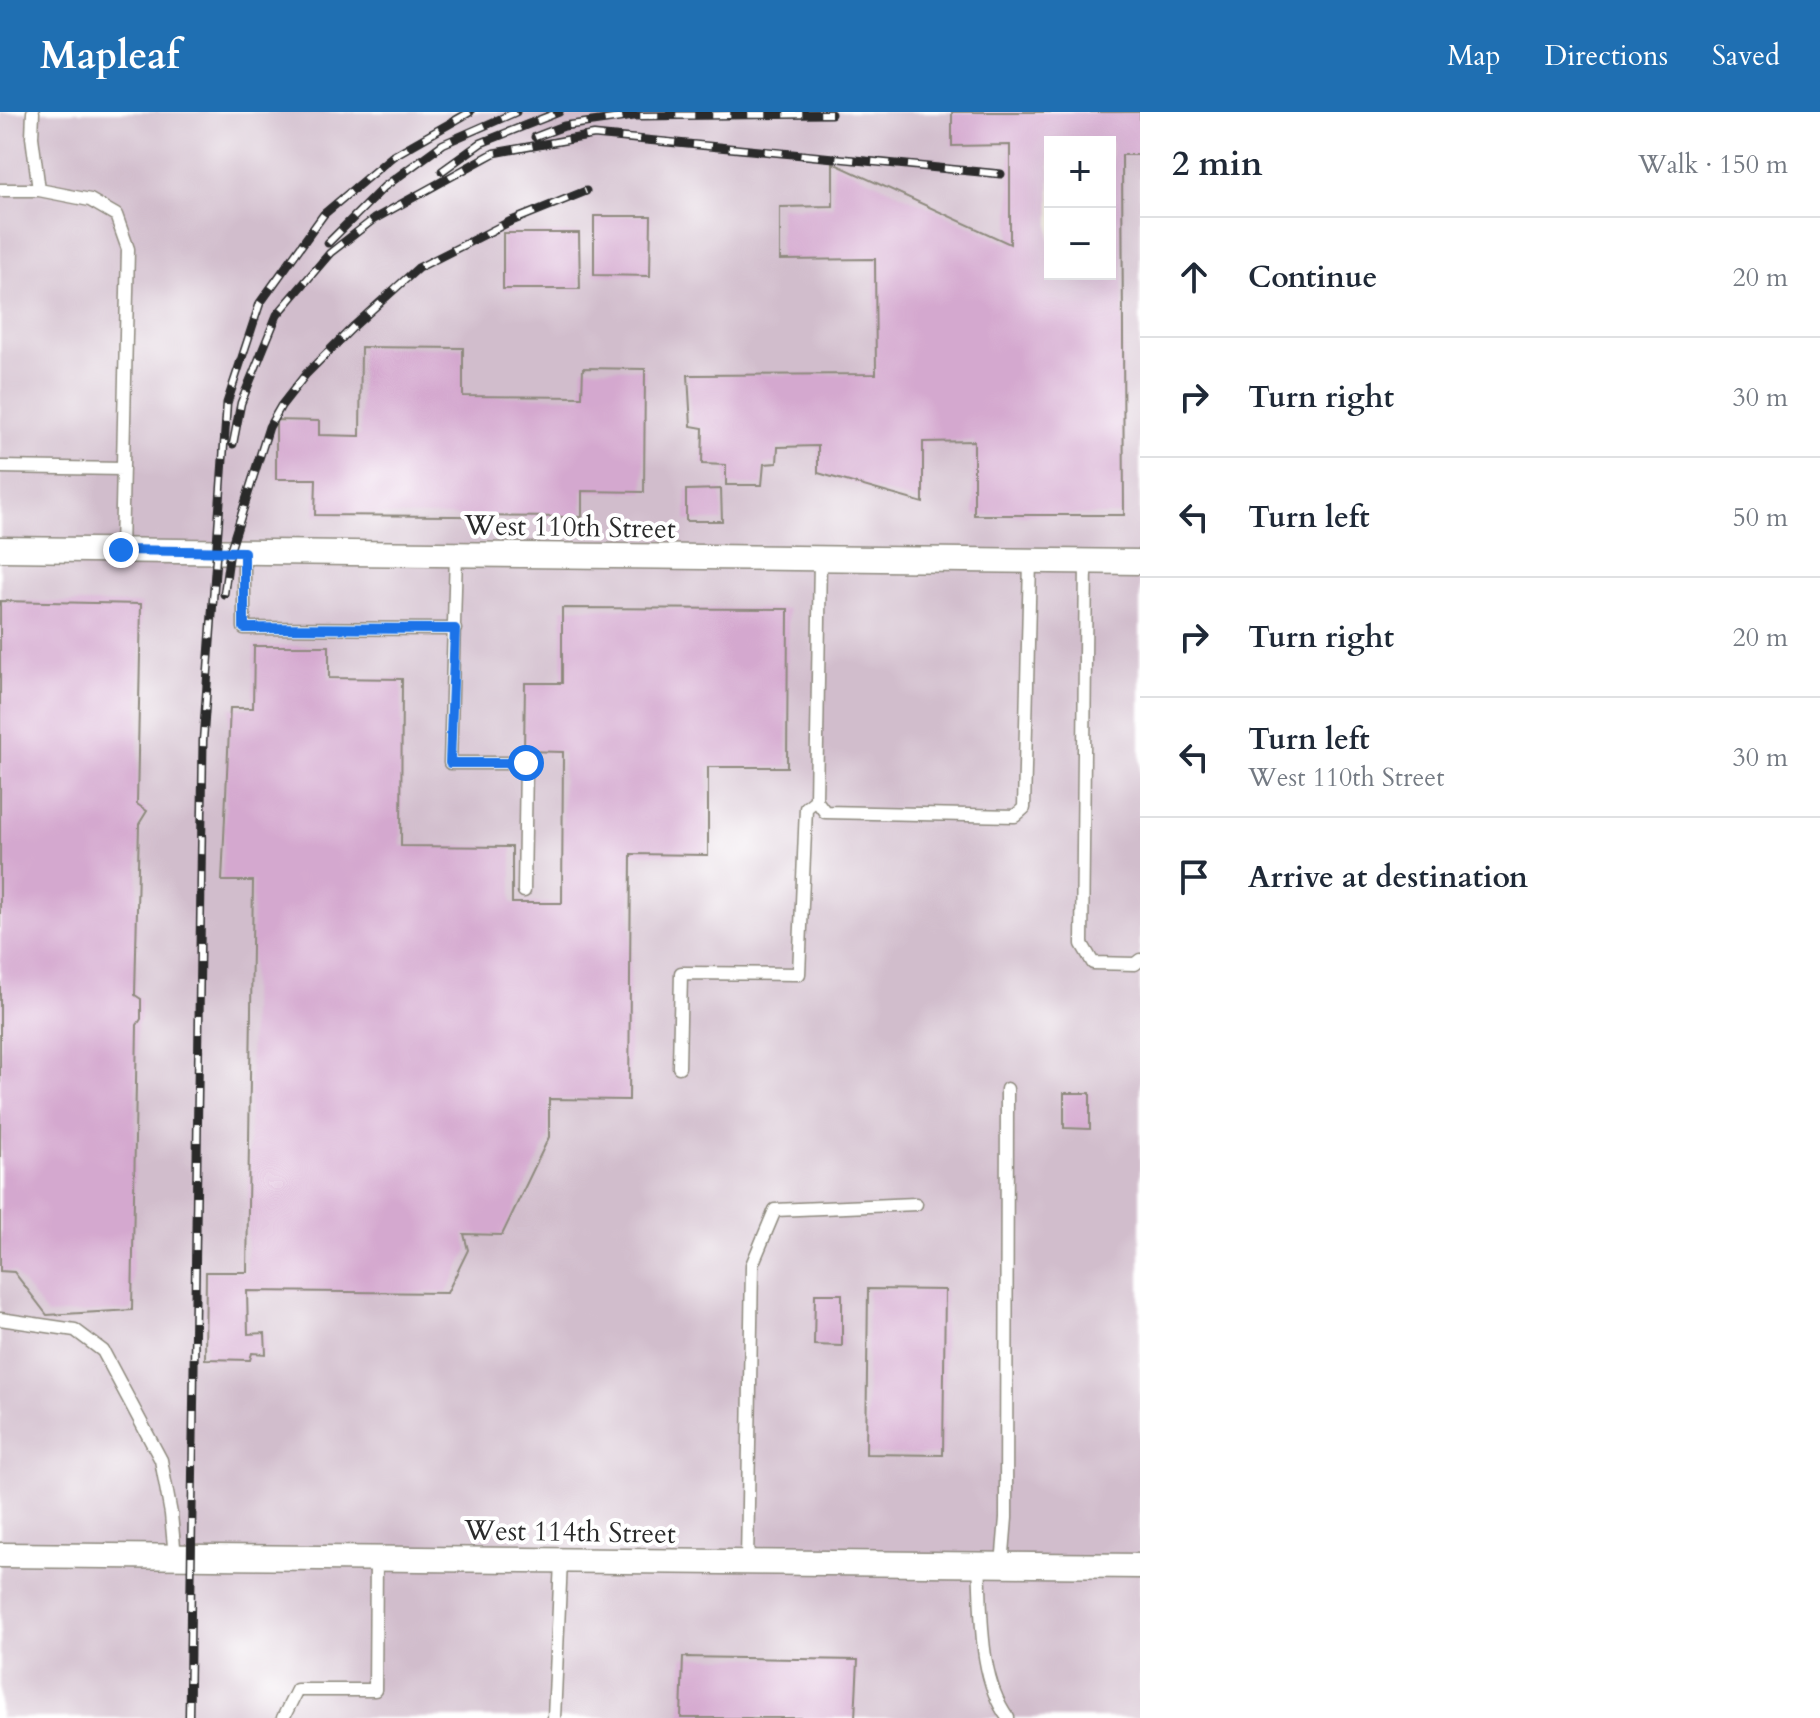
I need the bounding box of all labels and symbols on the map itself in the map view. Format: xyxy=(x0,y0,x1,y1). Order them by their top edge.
street label: West 110th Street xyxy=(463,506,676,548)
route end xyxy=(103,532,139,568)
route start xyxy=(508,745,544,781)
street label: West 114th Street xyxy=(463,1511,676,1553)

